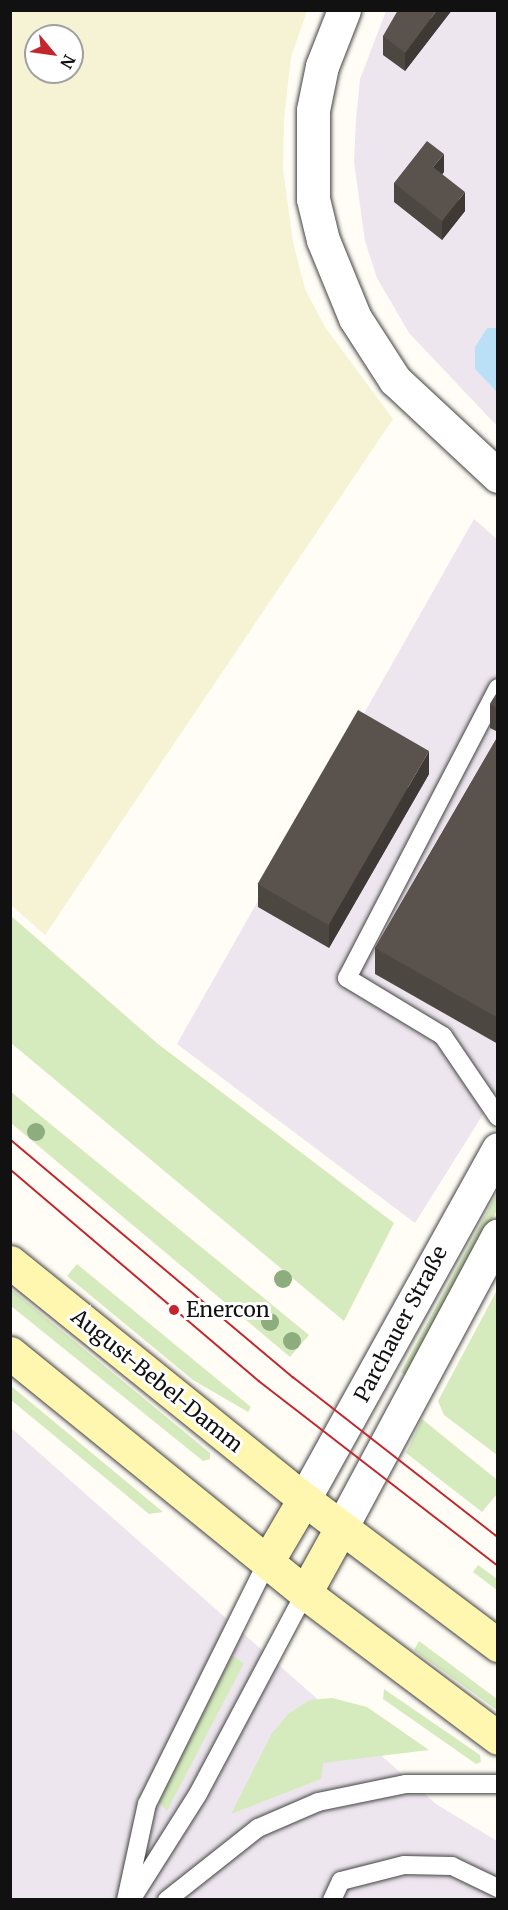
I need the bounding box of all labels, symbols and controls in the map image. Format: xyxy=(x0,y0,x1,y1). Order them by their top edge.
north arrow xyxy=(24,24,84,84)
text: N xyxy=(56,51,80,72)
street label: Parchauer Straße xyxy=(349,1242,453,1406)
place label: Enercon xyxy=(186,1297,270,1323)
marker: Enercon xyxy=(167,1303,181,1317)
street label: August-Bebel-Damm xyxy=(66,1304,248,1458)

